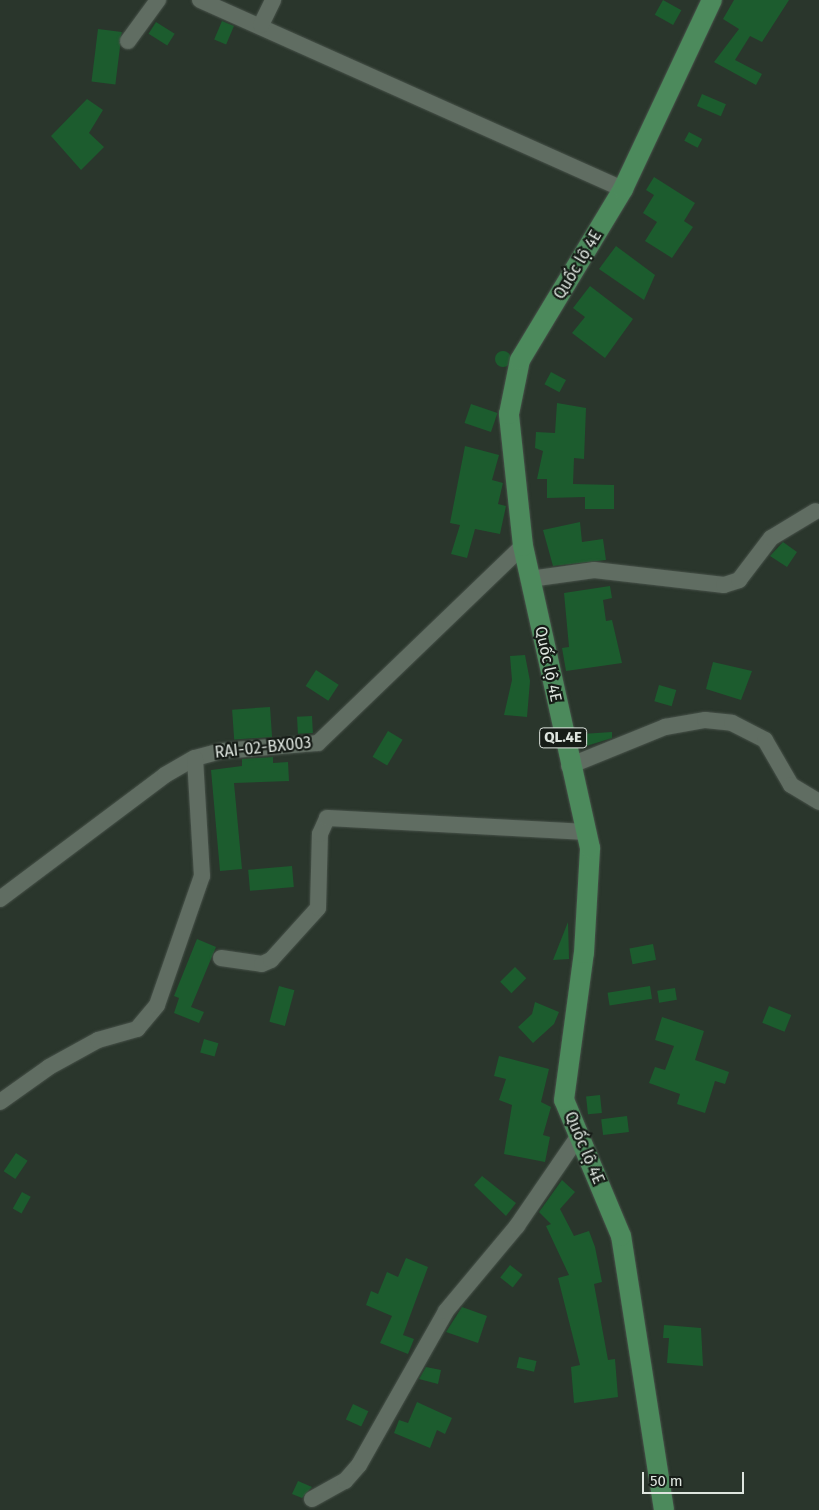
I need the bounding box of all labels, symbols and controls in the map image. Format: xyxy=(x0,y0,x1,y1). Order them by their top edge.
street label: Quốc lộ 4E xyxy=(550,227,606,303)
street label: Quốc lộ 4E xyxy=(531,624,565,704)
road number: QL.4E xyxy=(538,726,588,750)
street label: RAI-02-BX003 xyxy=(214,733,312,763)
street label: Quốc lộ 4E xyxy=(560,1109,608,1187)
scale bar xyxy=(644,1462,746,1494)
text: 50 m xyxy=(650,1472,683,1490)

